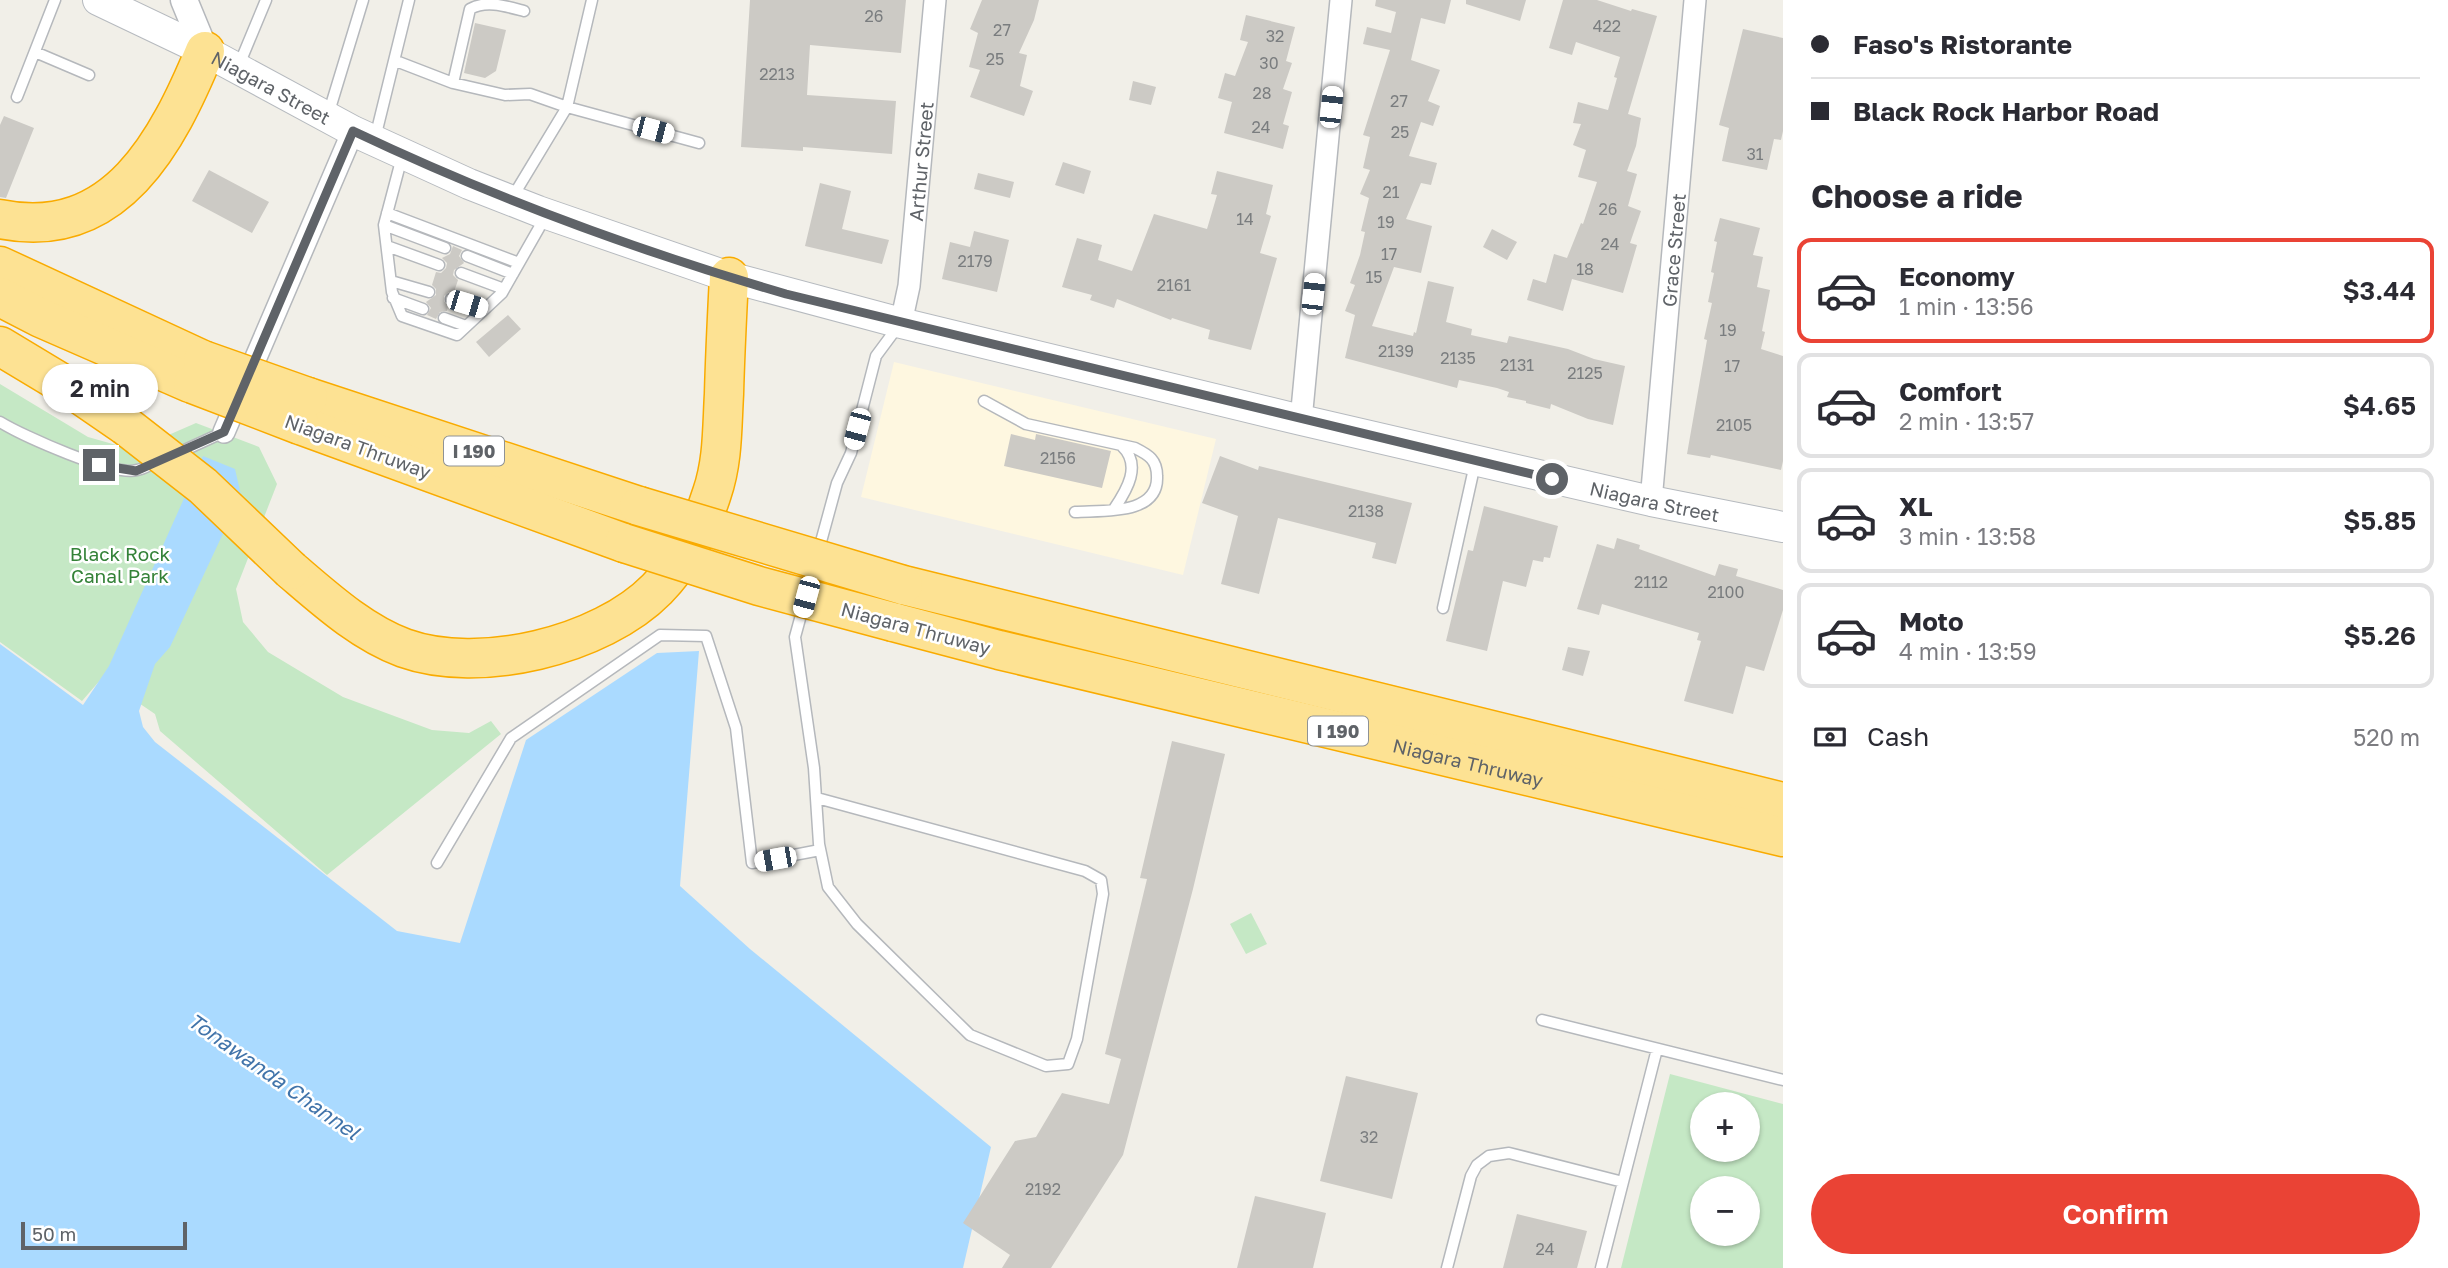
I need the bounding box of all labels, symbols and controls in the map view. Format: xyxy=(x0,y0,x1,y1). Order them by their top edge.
house number: 26 xyxy=(865,6,883,26)
house number: 422 xyxy=(1593,16,1621,36)
house number: 27 xyxy=(993,20,1011,40)
house number: 32 xyxy=(1266,26,1284,46)
text: Faso's Ristorante xyxy=(1853,29,2072,60)
street label: Niagara Street xyxy=(208,45,335,128)
house number: 25 xyxy=(986,49,1004,69)
house number: 30 xyxy=(1259,53,1279,73)
house number: 2213 xyxy=(759,64,795,84)
house number: 28 xyxy=(1252,83,1272,103)
car xyxy=(1319,85,1344,129)
house number: 27 xyxy=(1390,91,1408,111)
text: Black Rock Harbor Road xyxy=(1853,96,2159,127)
street label: Arthur Street xyxy=(903,101,937,222)
car xyxy=(630,114,677,146)
house number: 24 xyxy=(1251,117,1271,137)
house number: 25 xyxy=(1391,122,1409,142)
house number: 31 xyxy=(1746,144,1764,164)
text: Choose a ride xyxy=(1811,177,2023,215)
house number: 21 xyxy=(1382,182,1400,202)
street label: Grace Street xyxy=(1657,192,1689,308)
house number: 26 xyxy=(1599,199,1617,219)
house number: 14 xyxy=(1236,209,1254,229)
house number: 19 xyxy=(1377,212,1395,232)
house number: 24 xyxy=(1600,234,1620,254)
house number: 17 xyxy=(1381,244,1397,264)
house number: 2179 xyxy=(957,251,993,271)
house number: 18 xyxy=(1576,259,1594,279)
icon: car xyxy=(1815,259,1878,322)
text: Economy xyxy=(1899,261,2015,292)
house number: 15 xyxy=(1365,267,1383,287)
car xyxy=(1301,272,1326,316)
house number: 2161 xyxy=(1157,275,1191,295)
text: $3.44 xyxy=(2342,275,2416,306)
car xyxy=(444,288,491,320)
text: 1 min · 13:56 xyxy=(1899,292,2034,320)
house number: 19 xyxy=(1719,320,1737,340)
house number: 2139 xyxy=(1378,341,1414,361)
house number: 2135 xyxy=(1440,348,1476,368)
house number: 2131 xyxy=(1500,355,1534,375)
house number: 17 xyxy=(1724,356,1740,376)
house number: 2125 xyxy=(1567,363,1603,383)
callout: 2 min xyxy=(41,364,157,412)
text: 2 min xyxy=(70,374,130,402)
icon: car xyxy=(1815,374,1878,437)
text: Comfort xyxy=(1899,376,2002,407)
text: $4.65 xyxy=(2343,390,2416,421)
car xyxy=(842,406,873,452)
text: 2 min · 13:57 xyxy=(1899,407,2034,435)
street label: Niagara Thruway xyxy=(282,409,435,483)
house number: 2105 xyxy=(1716,415,1752,435)
road number: I 190 xyxy=(444,436,504,466)
house number: 2156 xyxy=(1040,448,1076,468)
route end xyxy=(83,449,115,481)
route start xyxy=(1536,463,1568,495)
street label: Niagara Street xyxy=(1588,476,1721,526)
icon: car xyxy=(1815,489,1878,552)
text: XL xyxy=(1899,491,1933,522)
house number: 2138 xyxy=(1348,501,1384,521)
text: $5.85 xyxy=(2343,505,2416,536)
text: 3 min · 13:58 xyxy=(1899,522,2036,550)
park label: Black Rock Canal Park xyxy=(70,542,171,587)
house number: 2112 xyxy=(1634,572,1668,592)
car xyxy=(791,574,822,620)
house number: 2100 xyxy=(1708,582,1744,602)
street label: Niagara Thruway xyxy=(839,597,994,659)
icon: car xyxy=(1815,604,1878,667)
text: Moto xyxy=(1899,606,1964,637)
text: $5.26 xyxy=(2343,620,2416,651)
text: 4 min · 13:59 xyxy=(1899,637,2037,665)
road number: I 190 xyxy=(1308,716,1368,746)
icon: cash xyxy=(1811,718,1849,756)
text: Cash xyxy=(1867,721,1929,752)
text: 520 m xyxy=(2353,723,2420,751)
street label: Niagara Thruway xyxy=(1391,733,1546,791)
car xyxy=(753,845,798,873)
water label: Tonawanda Channel xyxy=(183,1007,366,1146)
map controls xyxy=(1690,1092,1760,1246)
button: + xyxy=(1690,1092,1760,1162)
house number: 32 xyxy=(1360,1127,1378,1147)
button: Confirm xyxy=(1811,1174,2420,1254)
button: − xyxy=(1690,1176,1760,1246)
house number: 2192 xyxy=(1025,1179,1061,1199)
scale bar xyxy=(21,1219,187,1251)
text: 50 m xyxy=(32,1222,76,1245)
house number: 24 xyxy=(1535,1239,1555,1259)

